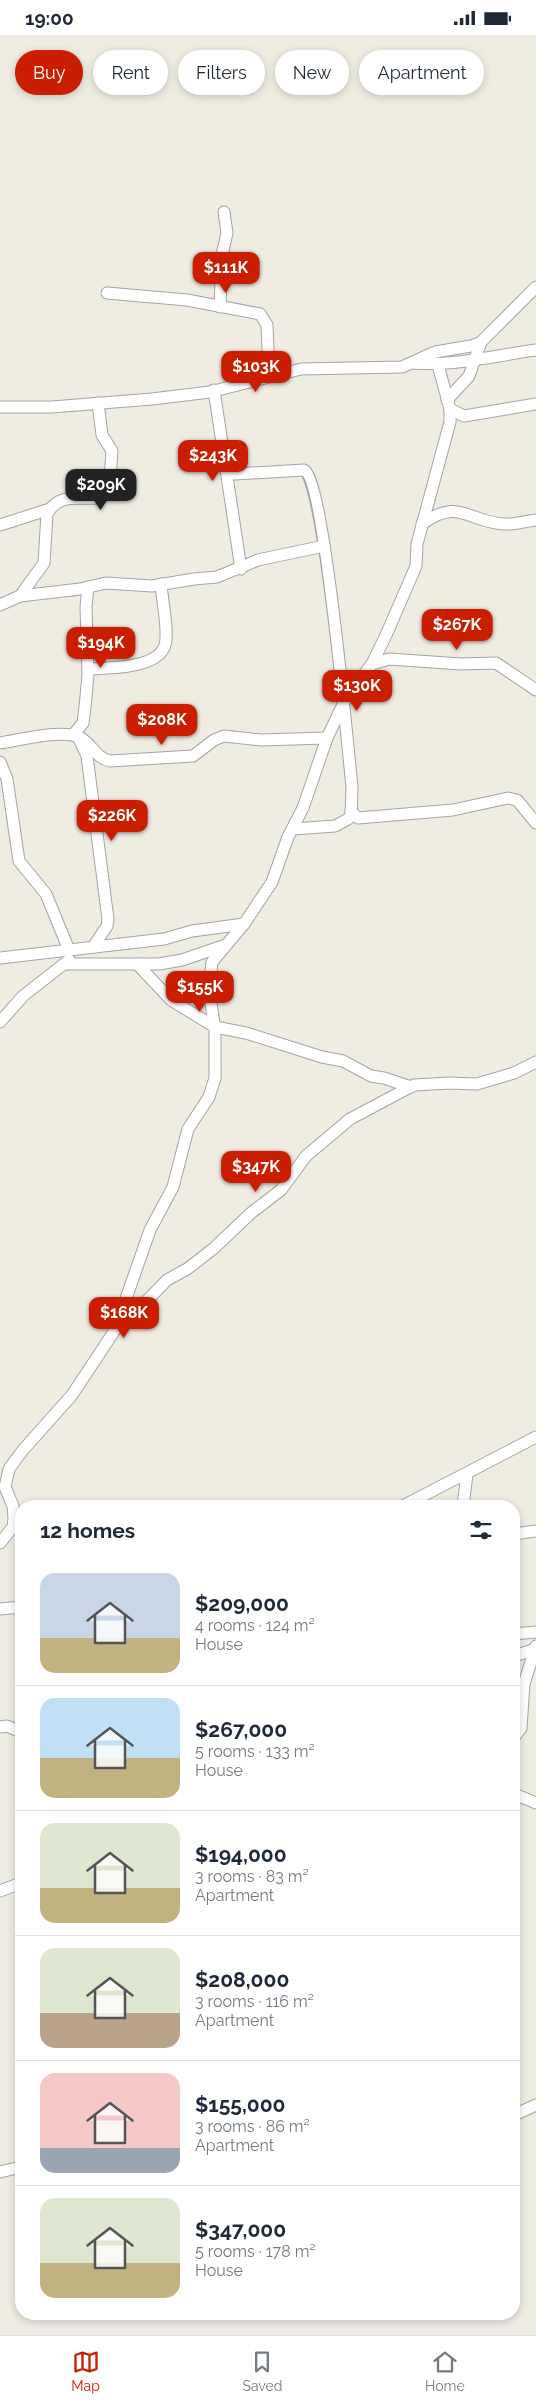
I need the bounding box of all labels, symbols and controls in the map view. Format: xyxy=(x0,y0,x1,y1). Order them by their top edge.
text: 19:00 xyxy=(25,7,74,29)
chip: Buy xyxy=(15,50,83,95)
chip: Rent xyxy=(93,50,168,95)
chip: Filters xyxy=(178,50,265,95)
chip: New xyxy=(275,50,349,95)
chip: Apartment xyxy=(359,50,484,95)
pin: $111K xyxy=(191,251,261,294)
text: $111K xyxy=(204,258,248,277)
pin: $103K xyxy=(221,351,291,393)
text: $103K xyxy=(232,357,280,376)
pin: $243K xyxy=(178,439,248,482)
text: $243K xyxy=(189,446,237,465)
pin: $209K xyxy=(66,469,136,511)
text: $209K xyxy=(76,475,126,494)
pin: $267K xyxy=(422,609,492,651)
text: $267K xyxy=(433,615,481,634)
pin: $194K xyxy=(66,627,136,669)
text: $194K xyxy=(77,633,125,652)
pin: $130K xyxy=(322,669,392,712)
text: $130K xyxy=(333,676,381,695)
pin: $208K xyxy=(127,703,197,746)
text: $208K xyxy=(137,710,187,729)
pin: $226K xyxy=(77,799,147,842)
text: $226K xyxy=(88,806,136,825)
pin: $155K xyxy=(165,971,235,1013)
text: $155K xyxy=(177,977,223,996)
pin: $347K xyxy=(221,1151,291,1193)
text: $347K xyxy=(232,1157,280,1176)
pin: $168K xyxy=(89,1297,159,1339)
text: $168K xyxy=(100,1303,148,1322)
icon: filters xyxy=(467,1516,495,1544)
text: 12 homes xyxy=(40,1518,135,1543)
text: $209,000 xyxy=(195,1591,289,1616)
icon: home xyxy=(80,1593,140,1653)
text: 4 rooms · 124 m² xyxy=(195,1616,315,1635)
text: House xyxy=(195,1635,243,1654)
text: $267,000 xyxy=(195,1717,287,1742)
icon: home xyxy=(80,1718,140,1778)
text: 5 rooms · 133 m² xyxy=(195,1742,315,1761)
text: House xyxy=(195,1761,243,1780)
text: $194,000 xyxy=(195,1842,287,1867)
icon: home xyxy=(80,1843,140,1903)
text: 3 rooms · 83 m² xyxy=(195,1867,309,1886)
text: Apartment xyxy=(195,1886,274,1905)
text: $208,000 xyxy=(195,1967,289,1992)
icon: home xyxy=(80,1968,140,2028)
text: 3 rooms · 116 m² xyxy=(195,1992,314,2011)
text: Apartment xyxy=(195,2011,274,2030)
text: $155,000 xyxy=(195,2092,286,2117)
icon: home xyxy=(80,2093,140,2153)
text: 3 rooms · 86 m² xyxy=(195,2117,310,2136)
text: Apartment xyxy=(195,2136,274,2155)
text: $347,000 xyxy=(195,2217,286,2242)
icon: home xyxy=(80,2218,140,2278)
text: 5 rooms · 178 m² xyxy=(195,2242,316,2261)
text: House xyxy=(195,2261,243,2280)
tab: Map xyxy=(71,2348,100,2394)
tab: Saved xyxy=(242,2348,282,2394)
tab: Home xyxy=(425,2348,465,2394)

